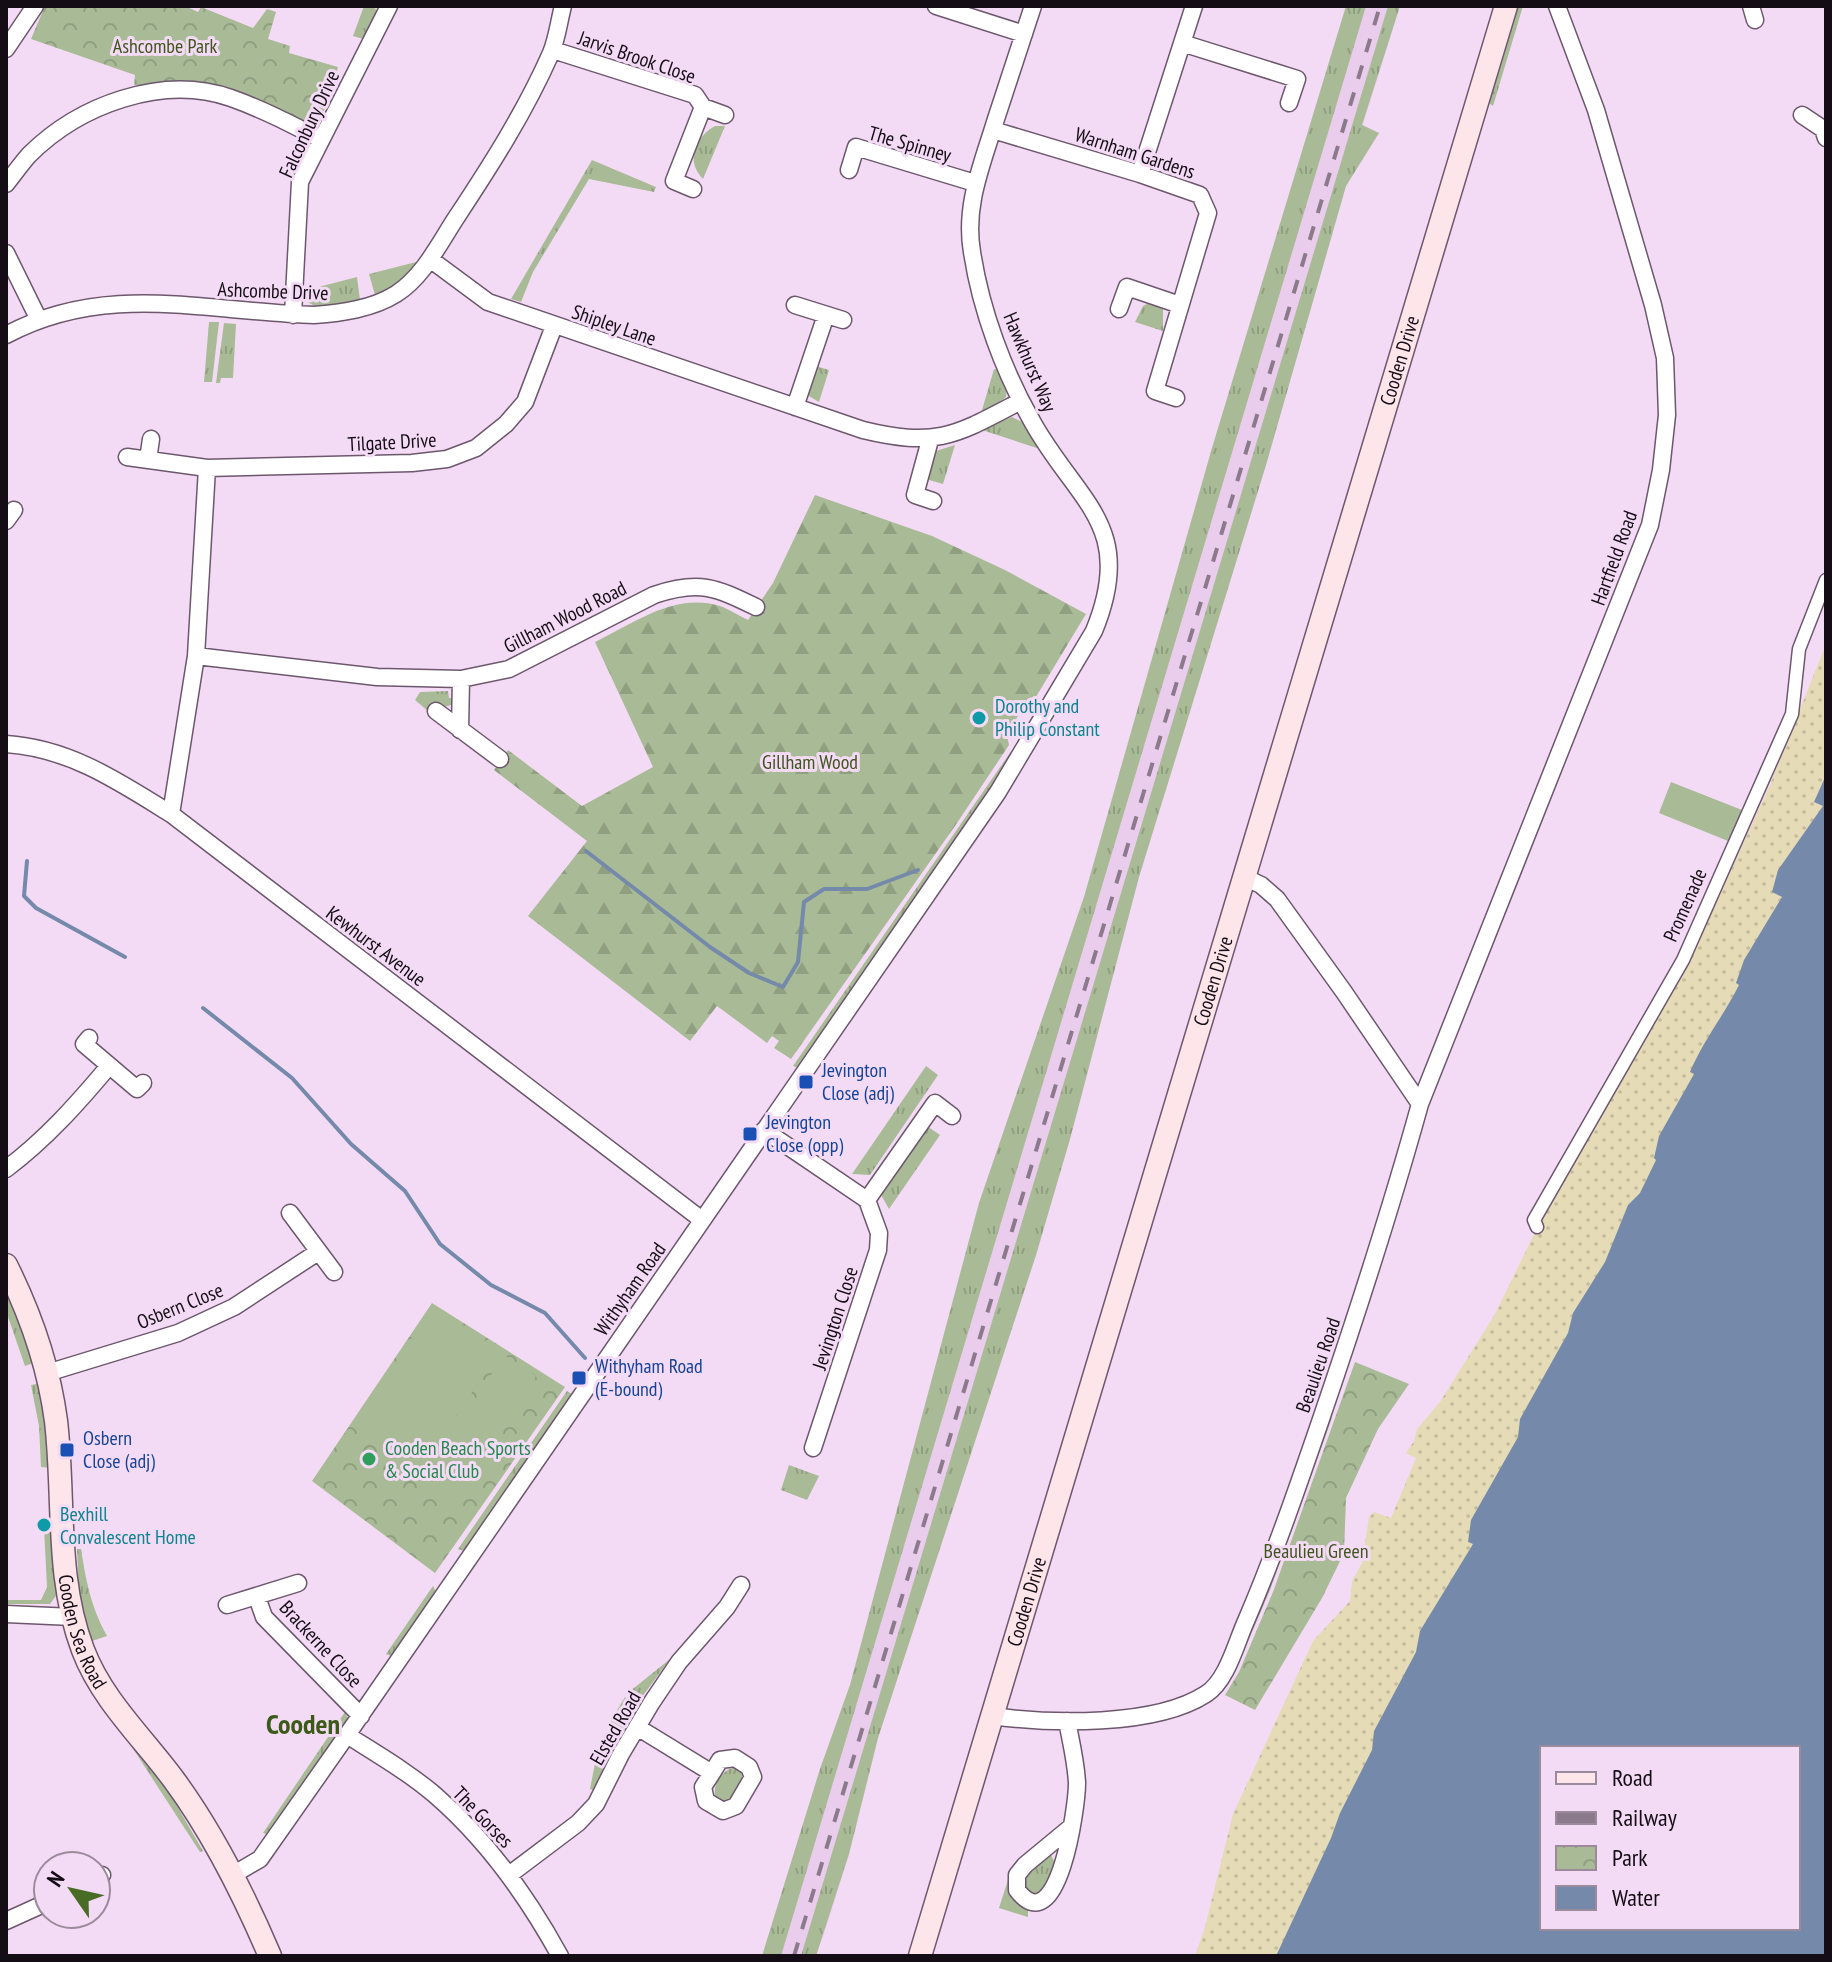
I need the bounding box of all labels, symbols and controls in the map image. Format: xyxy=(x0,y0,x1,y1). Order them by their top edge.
street label: Jarvis Brook Close xyxy=(574,24,699,89)
park label: Ashcombe Park xyxy=(113,33,217,59)
street label: Falconbury Drive xyxy=(273,66,345,182)
street label: The Spinney xyxy=(866,120,955,168)
street label: Warnham Gardens xyxy=(1072,121,1199,185)
street label: Ashcombe Drive xyxy=(217,276,329,306)
street label: Shipley Lane xyxy=(569,299,659,351)
street label: Hawkhurst Way xyxy=(997,308,1063,416)
street label: Cooden Drive xyxy=(1374,313,1425,408)
street label: Tilgate Drive xyxy=(347,427,437,457)
street label: Hartfield Road xyxy=(1585,507,1643,609)
street label: Gillham Wood Road xyxy=(499,575,631,659)
place label: Dorothy and Philip Constant xyxy=(995,693,1100,742)
marker: Dorothy and Philip Constant xyxy=(970,709,988,727)
park label: Gillham Wood xyxy=(762,749,858,775)
street label: Promenade xyxy=(1657,864,1713,946)
street label: Kewhurst Avenue xyxy=(321,900,431,992)
street label: Cooden Drive xyxy=(1187,933,1239,1029)
place label: Jevington Close (adj) xyxy=(821,1057,894,1106)
marker: Jevington Close (adj) xyxy=(797,1073,815,1091)
place label: Jevington Close (opp) xyxy=(765,1109,843,1158)
marker: Jevington Close (opp) xyxy=(741,1125,759,1143)
street label: Withyham Road xyxy=(588,1237,672,1341)
street label: Jevington Close xyxy=(806,1263,864,1374)
street label: Osbern Close xyxy=(133,1277,227,1335)
street label: Beaulieu Road xyxy=(1290,1314,1346,1416)
place label: Withyham Road (E-bound) xyxy=(595,1353,703,1402)
marker: Withyham Road (E-bound) xyxy=(570,1369,588,1387)
place label: Osbern Close (adj) xyxy=(83,1425,155,1474)
place label: Cooden Beach Sports & Social Club xyxy=(385,1435,531,1484)
marker: Osbern Close (adj) xyxy=(58,1441,76,1459)
marker: Cooden Beach Sports & Social Club xyxy=(360,1450,378,1468)
place label: Bexhill Convalescent Home xyxy=(60,1501,196,1550)
marker: Bexhill Convalescent Home xyxy=(35,1516,53,1534)
park label: Beaulieu Green xyxy=(1264,1538,1369,1564)
street label: Cooden Drive xyxy=(1001,1554,1052,1650)
street label: Cooden Sea Road xyxy=(53,1573,113,1694)
street label: Brackerne Close xyxy=(274,1595,368,1693)
street label: Elsted Road xyxy=(584,1687,646,1769)
district label: Cooden xyxy=(266,1705,340,1742)
legend xyxy=(1540,1746,1800,1930)
text: Road xyxy=(1612,1762,1653,1793)
street label: The Gorses xyxy=(447,1781,519,1854)
text: Railway xyxy=(1612,1802,1677,1833)
text: Park xyxy=(1612,1842,1648,1873)
north arrow xyxy=(32,1850,112,1930)
text: N xyxy=(40,1866,70,1892)
text: Water xyxy=(1612,1882,1660,1913)

